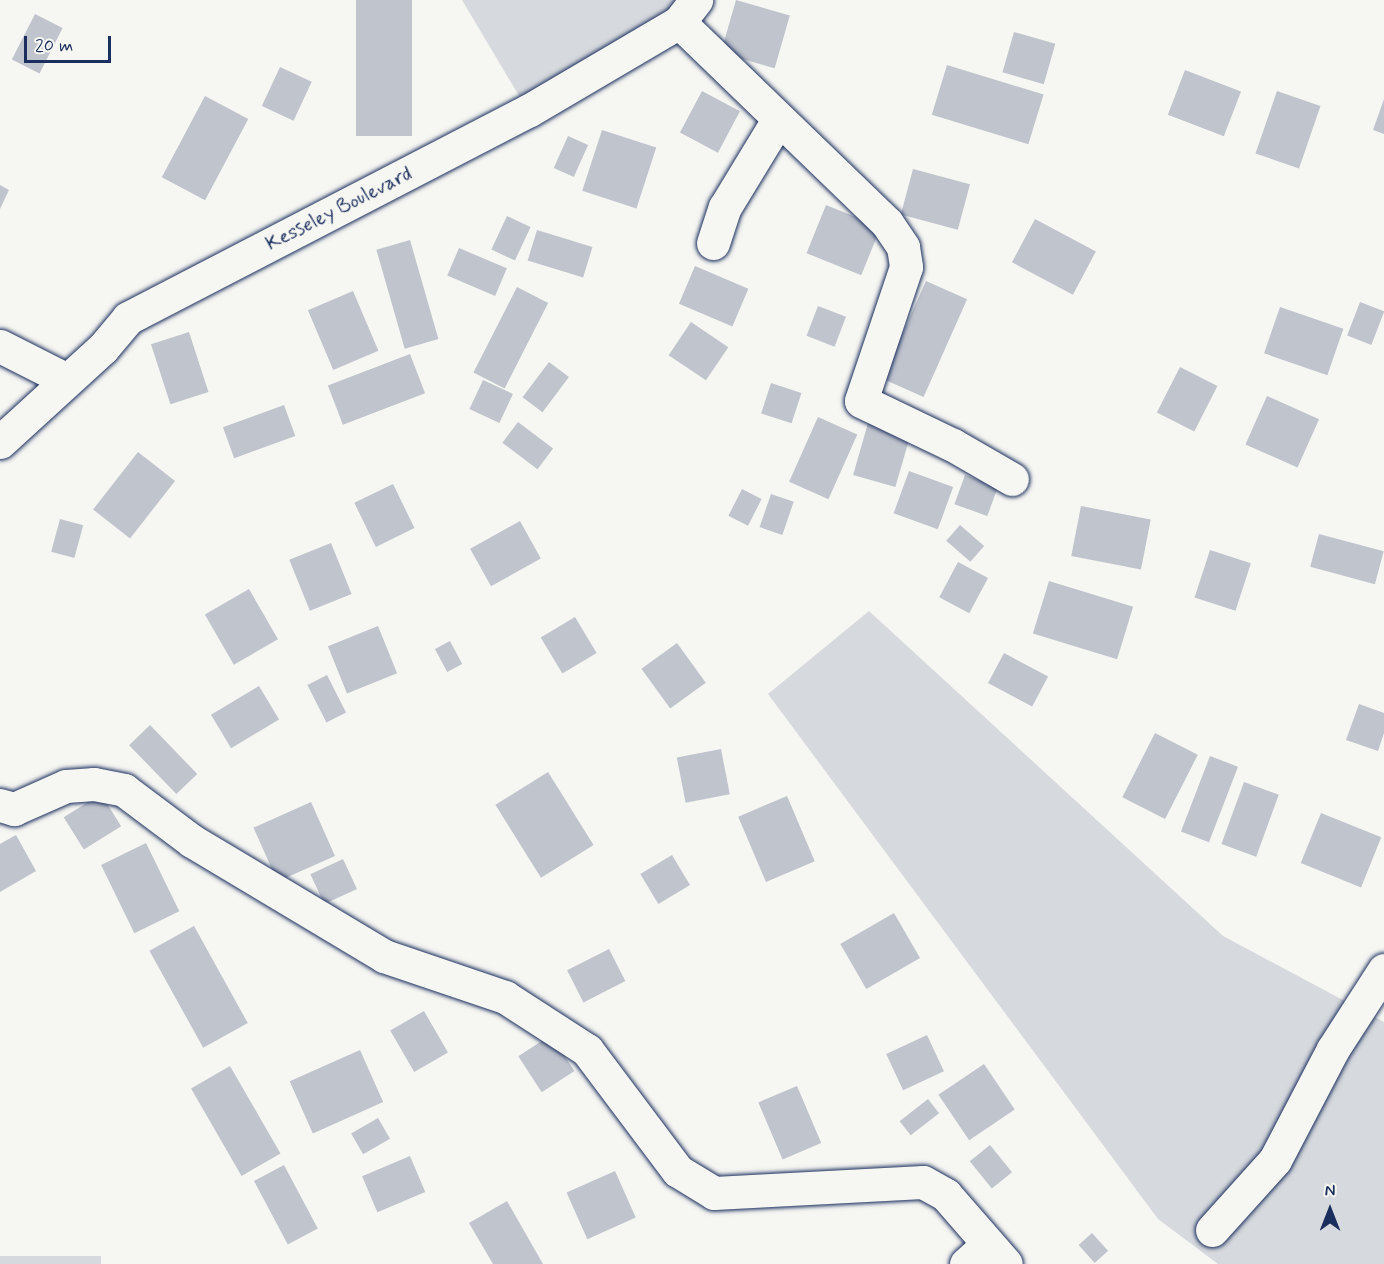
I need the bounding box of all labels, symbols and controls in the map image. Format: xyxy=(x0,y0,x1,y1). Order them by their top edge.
scale bar xyxy=(27,24,114,62)
text: 20 m xyxy=(35,34,73,58)
street label: Kesseley Boulevard xyxy=(263,162,415,256)
north arrow xyxy=(1300,1180,1360,1240)
text: N xyxy=(1325,1181,1335,1202)

